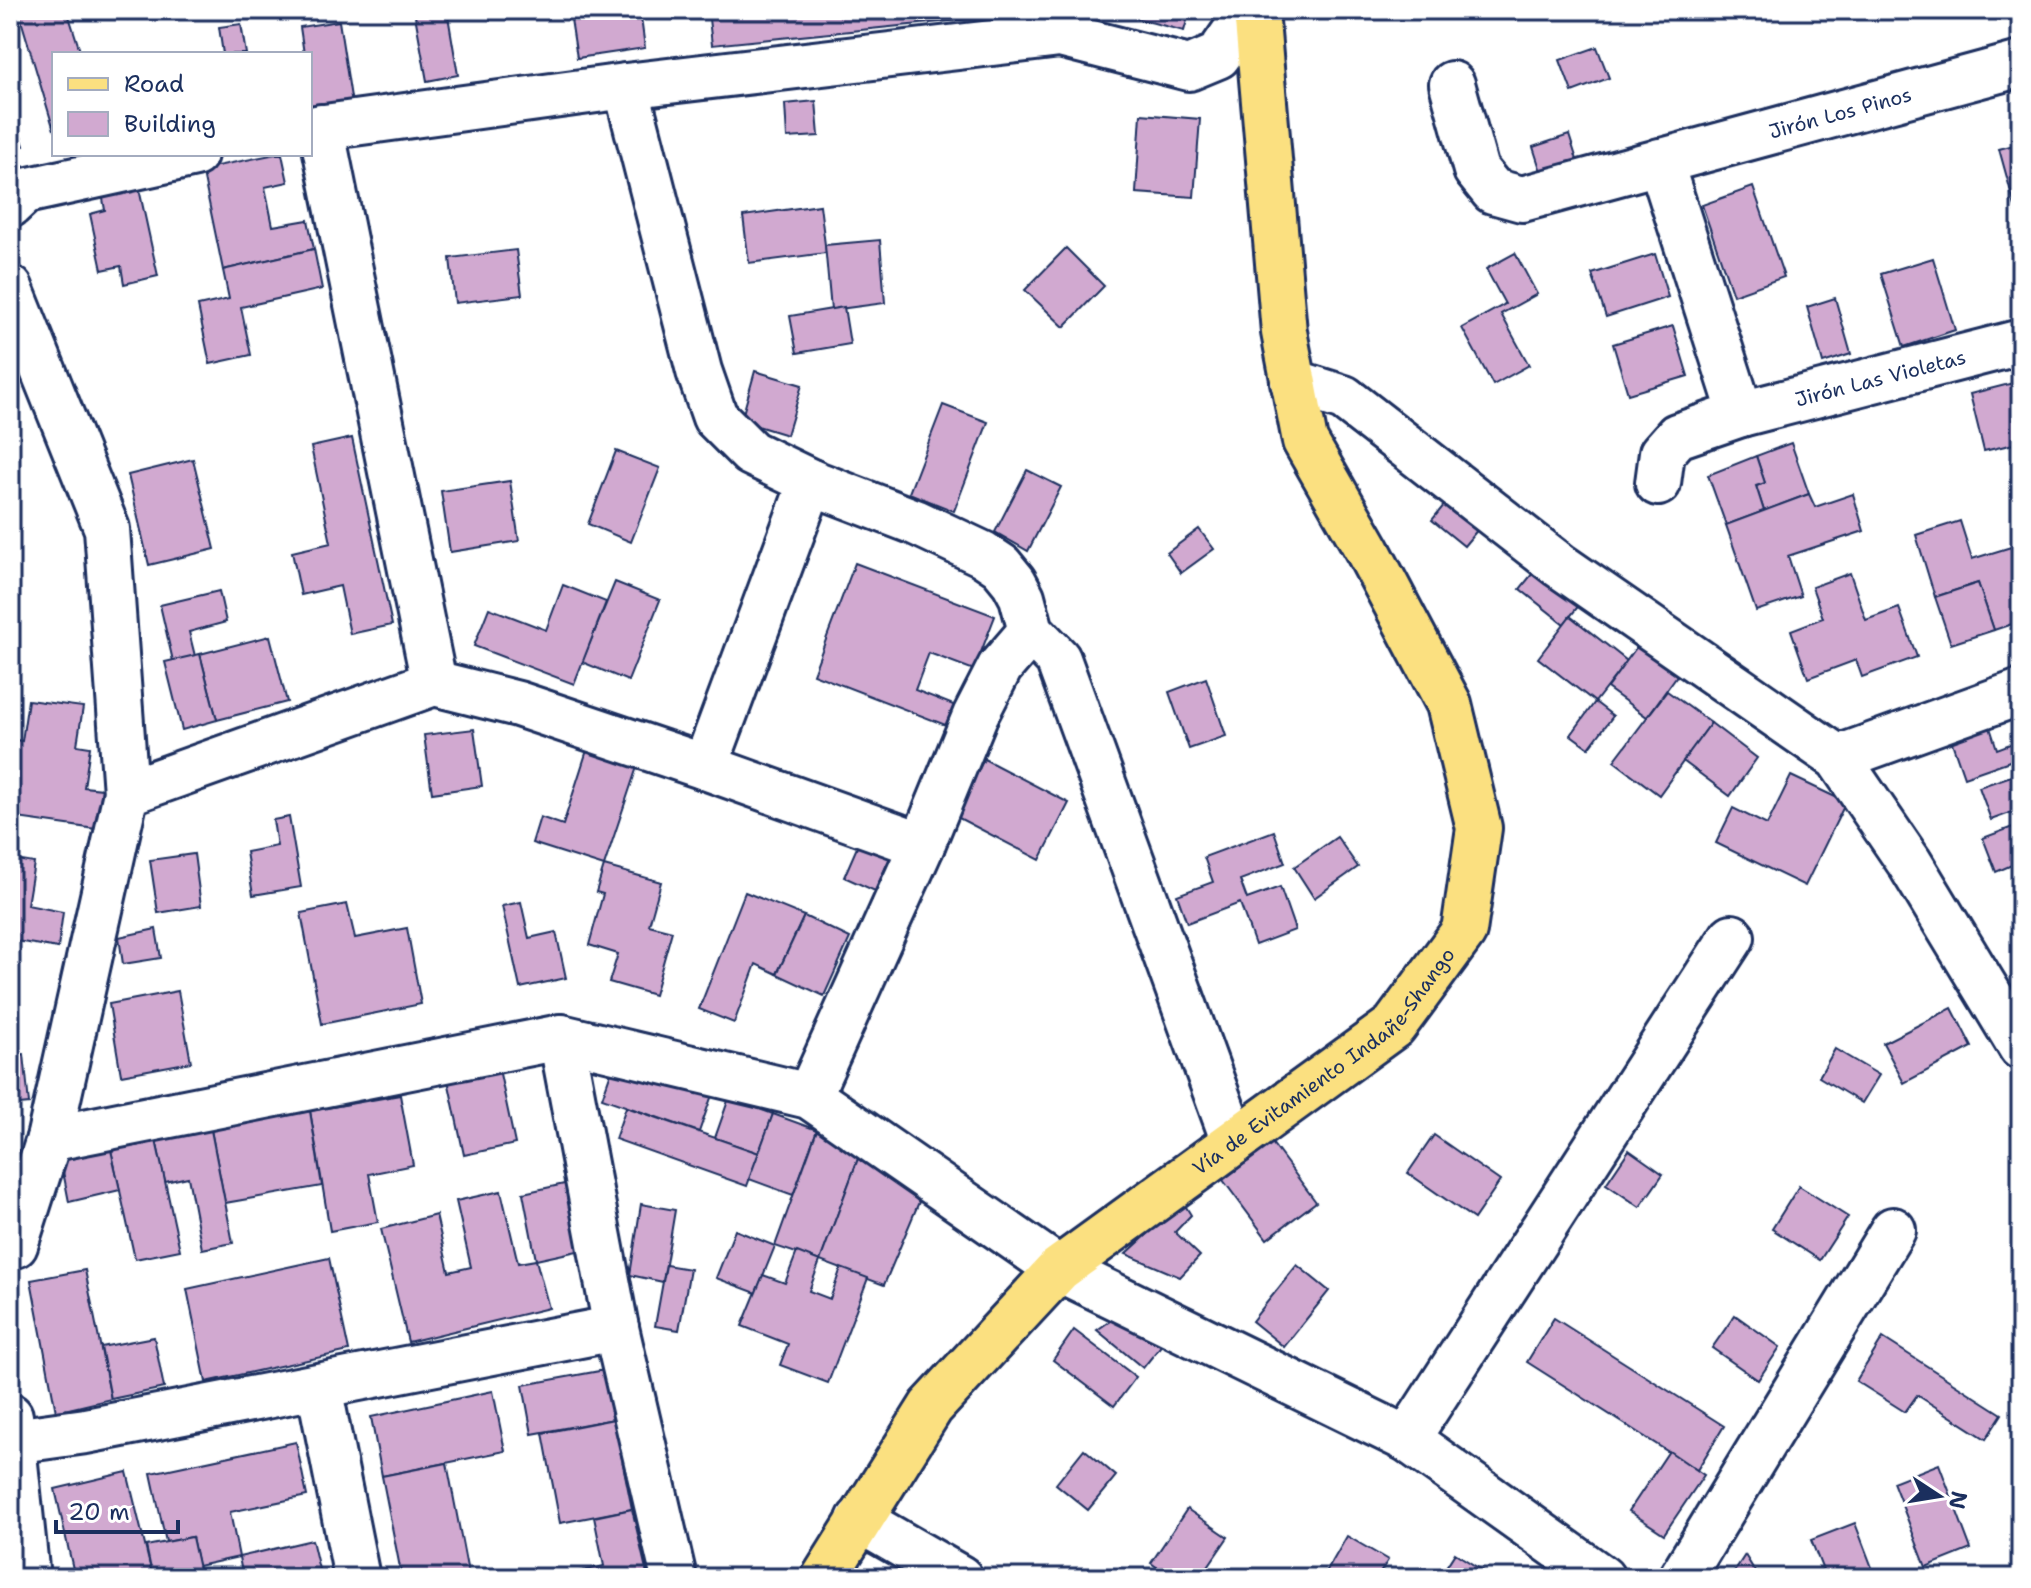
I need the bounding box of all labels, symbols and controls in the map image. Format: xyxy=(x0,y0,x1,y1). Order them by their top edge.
legend xyxy=(52,52,312,156)
text: Road xyxy=(124,68,184,100)
street label: Jirón Los Pinos xyxy=(1766,81,1914,145)
text: Building xyxy=(124,108,216,140)
street label: Jirón Las Violetas xyxy=(1792,344,1969,413)
street label: Vía de Evitamiento Indañe-Shango xyxy=(1187,942,1460,1181)
north arrow xyxy=(1899,1456,1979,1536)
scale bar xyxy=(56,1484,178,1534)
text: N xyxy=(1942,1489,1974,1512)
text: 20 m xyxy=(68,1496,130,1528)

